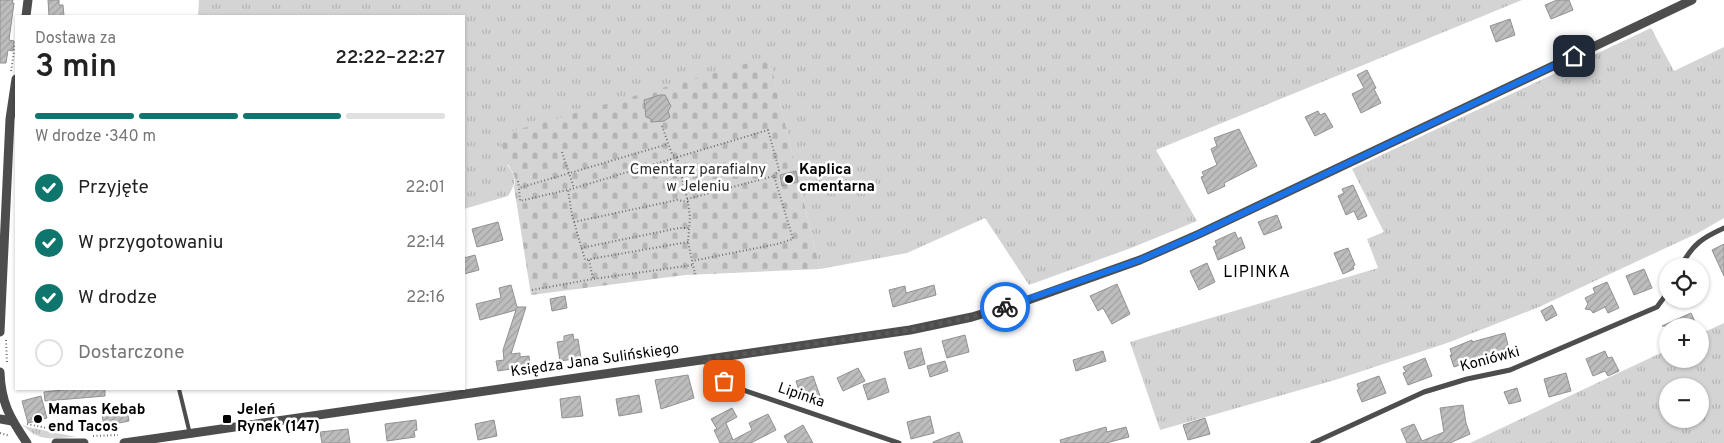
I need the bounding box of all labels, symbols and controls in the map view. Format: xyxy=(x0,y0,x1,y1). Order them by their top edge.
text: Dostawa za xyxy=(35,29,116,49)
pin xyxy=(1553,35,1595,77)
icon: home xyxy=(1560,42,1588,70)
text: 22:22–22:27 xyxy=(335,46,445,70)
text: 3 min xyxy=(35,48,117,88)
text: W drodze · 340 m xyxy=(35,127,156,147)
park label: Cmentarz parafialny w Jeleniu xyxy=(630,161,766,197)
place label: Kaplica cmentarna xyxy=(799,161,875,197)
marker: Kaplica cmentarna xyxy=(783,173,795,185)
icon: check xyxy=(35,174,63,202)
text: Przyjęte xyxy=(78,176,149,200)
text: 22:01 xyxy=(406,178,445,198)
icon: check xyxy=(35,229,63,257)
text: W przygotowaniu xyxy=(78,231,224,255)
text: 22:14 xyxy=(406,233,445,253)
map controls xyxy=(1659,258,1709,428)
button: locate xyxy=(1659,258,1709,308)
district label: LIPINKA xyxy=(1223,263,1291,283)
courier xyxy=(980,282,1030,332)
icon: check xyxy=(35,284,63,312)
text: W drodze xyxy=(78,286,157,310)
text: 22:16 xyxy=(406,288,445,308)
icon: bike xyxy=(991,293,1019,321)
button: + xyxy=(1659,318,1709,368)
street label: Księdza Jana Sulińskiego xyxy=(510,340,680,382)
text: Dostarczone xyxy=(78,341,184,365)
street label: Koniówki xyxy=(1458,343,1522,377)
pin xyxy=(703,360,745,402)
icon: bag xyxy=(710,367,738,395)
button: − xyxy=(1659,378,1709,428)
street label: Lipinka xyxy=(775,379,827,413)
place label: Mamas Kebab end Tacos xyxy=(48,401,145,437)
place label: Jeleń Rynek (147) xyxy=(237,401,320,437)
marker: Mamas Kebab end Tacos xyxy=(32,413,44,425)
marker: Jeleń Rynek (147) xyxy=(221,413,233,425)

